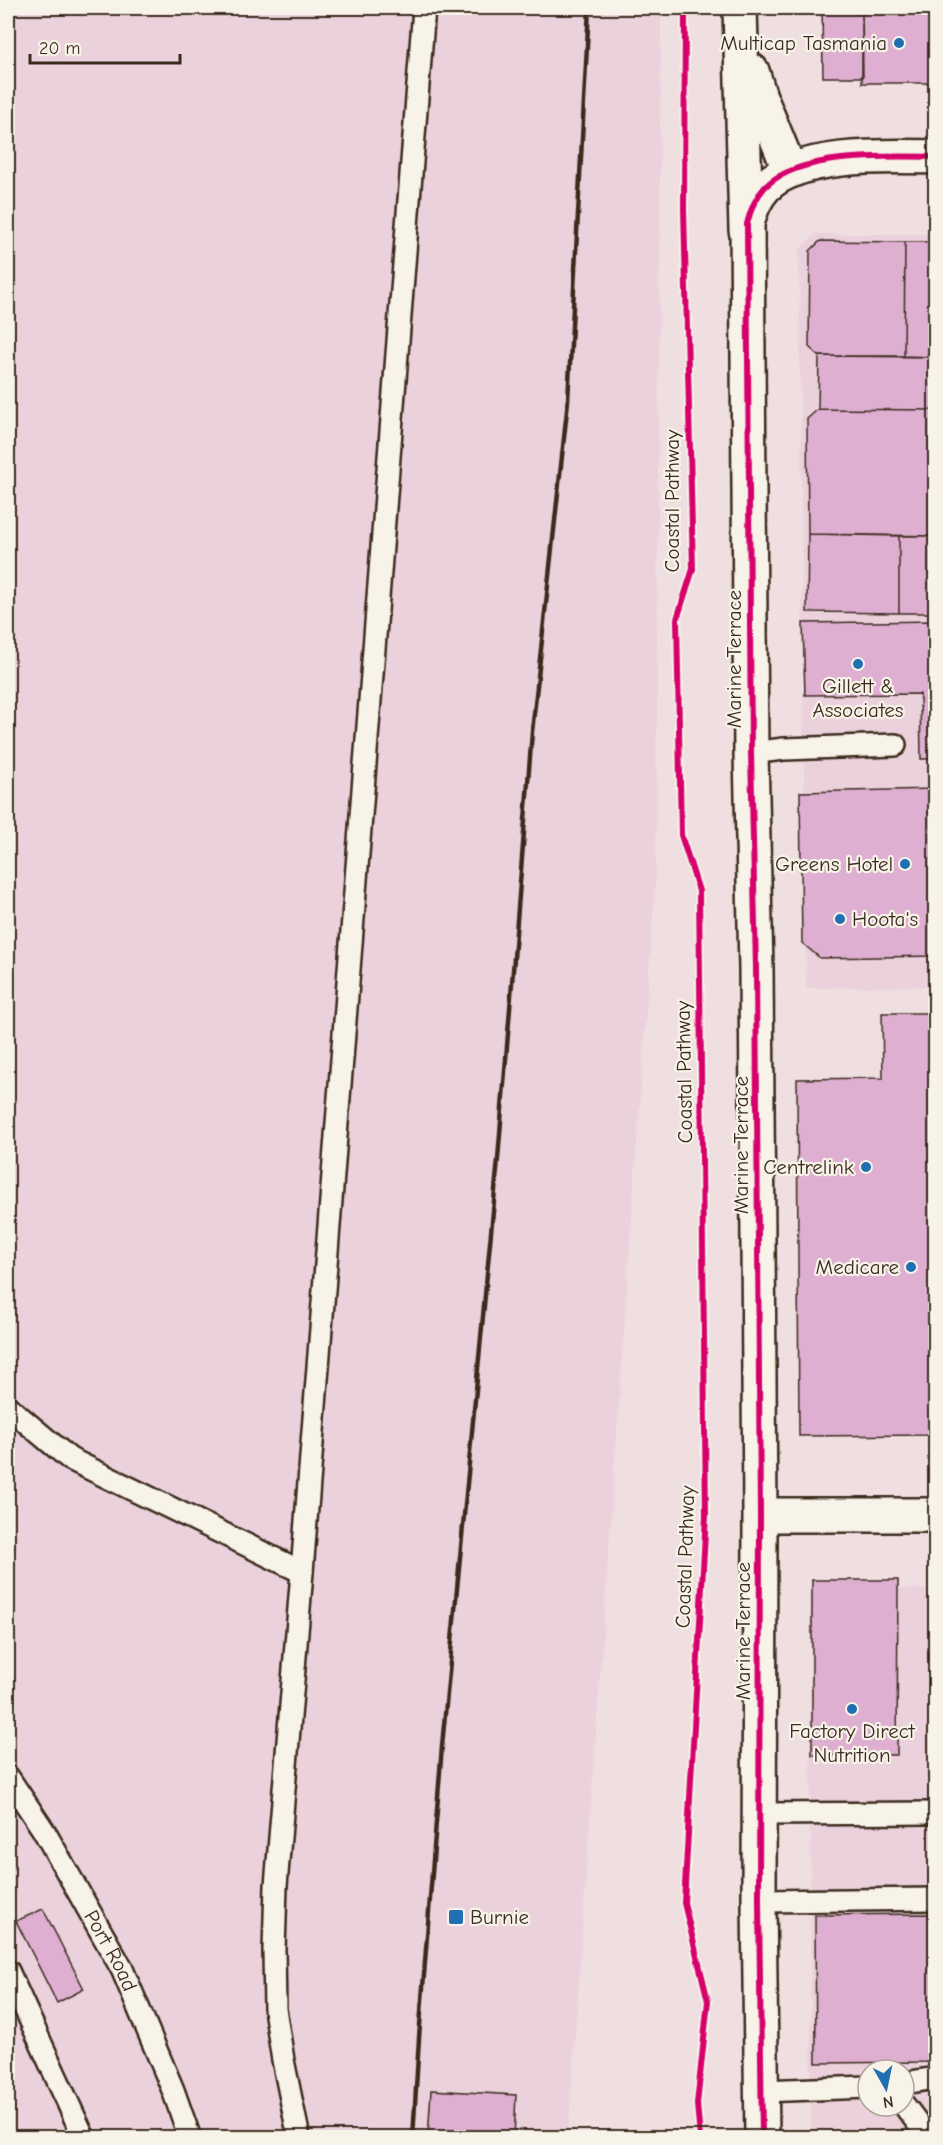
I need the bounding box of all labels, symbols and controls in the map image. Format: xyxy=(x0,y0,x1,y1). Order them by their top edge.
scale bar xyxy=(30,27,180,65)
place label: Multicap Tasmania xyxy=(720,31,887,55)
marker: Multicap Tasmania xyxy=(892,36,906,50)
text: 20 m xyxy=(39,38,80,59)
street label: Coastal Pathway xyxy=(660,429,684,572)
street label: Marine Terrace xyxy=(722,590,746,728)
marker: Gillett & Associates xyxy=(851,657,865,671)
place label: Gillett & Associates xyxy=(812,674,904,722)
place label: Greens Hotel xyxy=(775,852,893,876)
marker: Greens Hotel xyxy=(898,857,912,871)
place label: Hoota's xyxy=(852,907,918,931)
marker: Hoota's xyxy=(833,912,847,926)
street label: Coastal Pathway xyxy=(671,1000,697,1144)
street label: Marine Terrace xyxy=(729,1076,753,1214)
place label: Centrelink xyxy=(763,1155,854,1179)
marker: Centrelink xyxy=(859,1160,873,1174)
place label: Medicare xyxy=(816,1255,899,1279)
marker: Medicare xyxy=(904,1260,918,1274)
street label: Coastal Pathway xyxy=(671,1485,700,1629)
street label: Marine Terrace xyxy=(731,1562,755,1700)
marker: Factory Direct Nutrition xyxy=(845,1702,859,1716)
place label: Factory Direct Nutrition xyxy=(789,1719,916,1767)
place label: Burnie xyxy=(470,1905,529,1929)
street label: Port Road xyxy=(79,1906,142,1995)
marker: Burnie xyxy=(447,1908,465,1926)
north arrow xyxy=(856,2058,916,2118)
text: N xyxy=(882,2092,895,2112)

